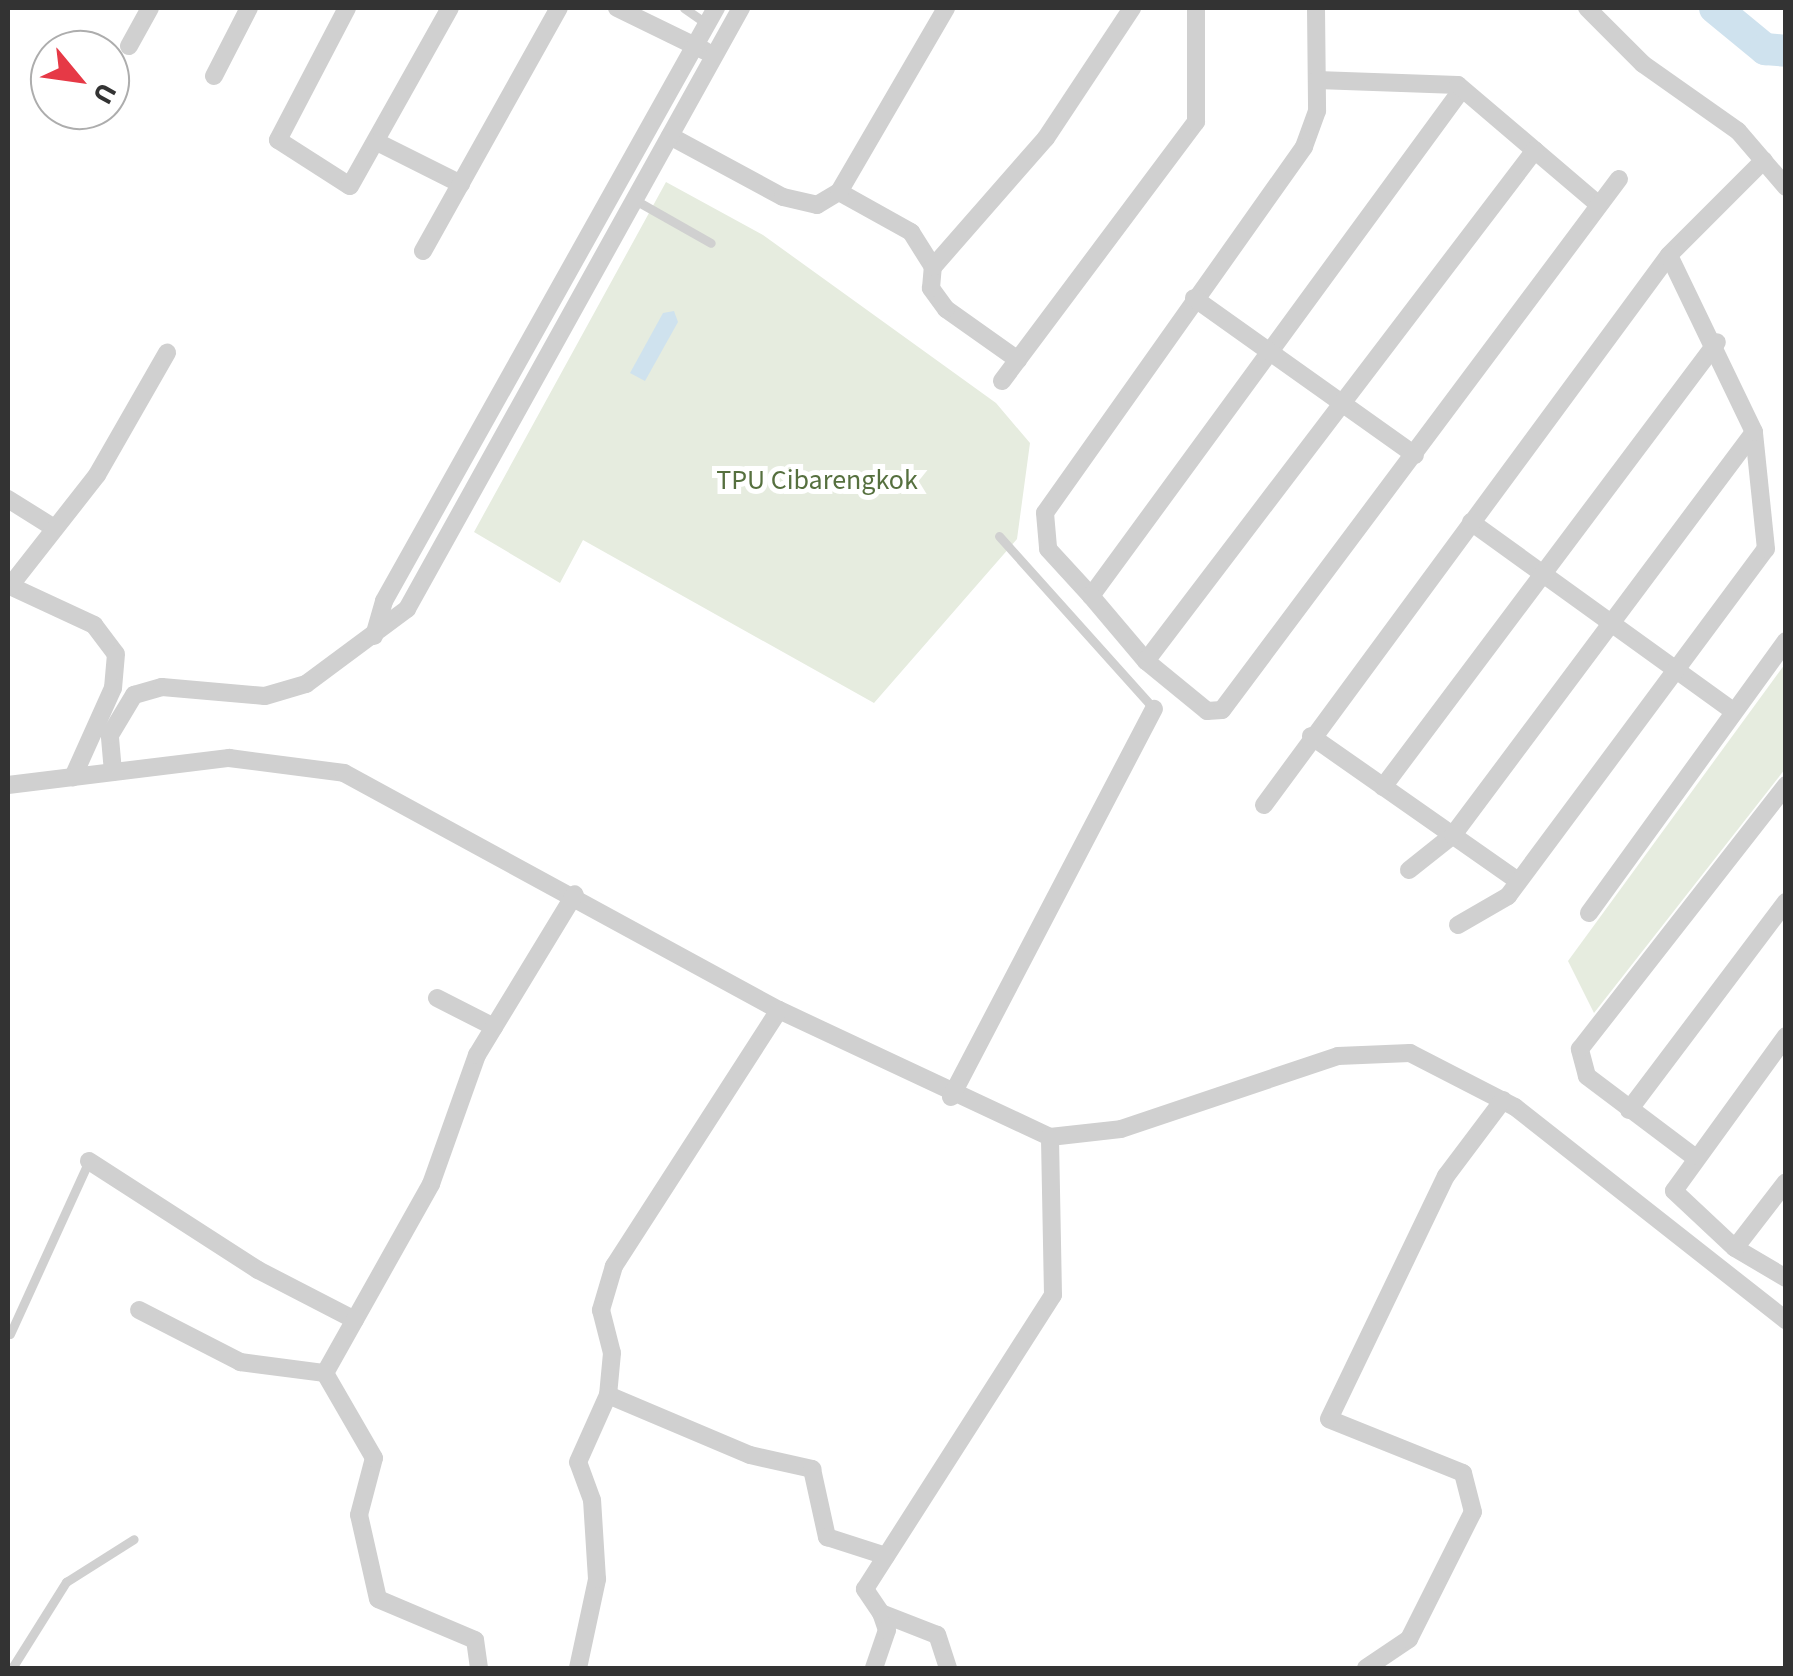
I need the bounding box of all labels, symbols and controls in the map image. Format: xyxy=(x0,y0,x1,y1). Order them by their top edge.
north arrow xyxy=(30,30,130,130)
text: U xyxy=(82,76,126,111)
park label: TPU Cibarengkok xyxy=(716,463,918,497)

